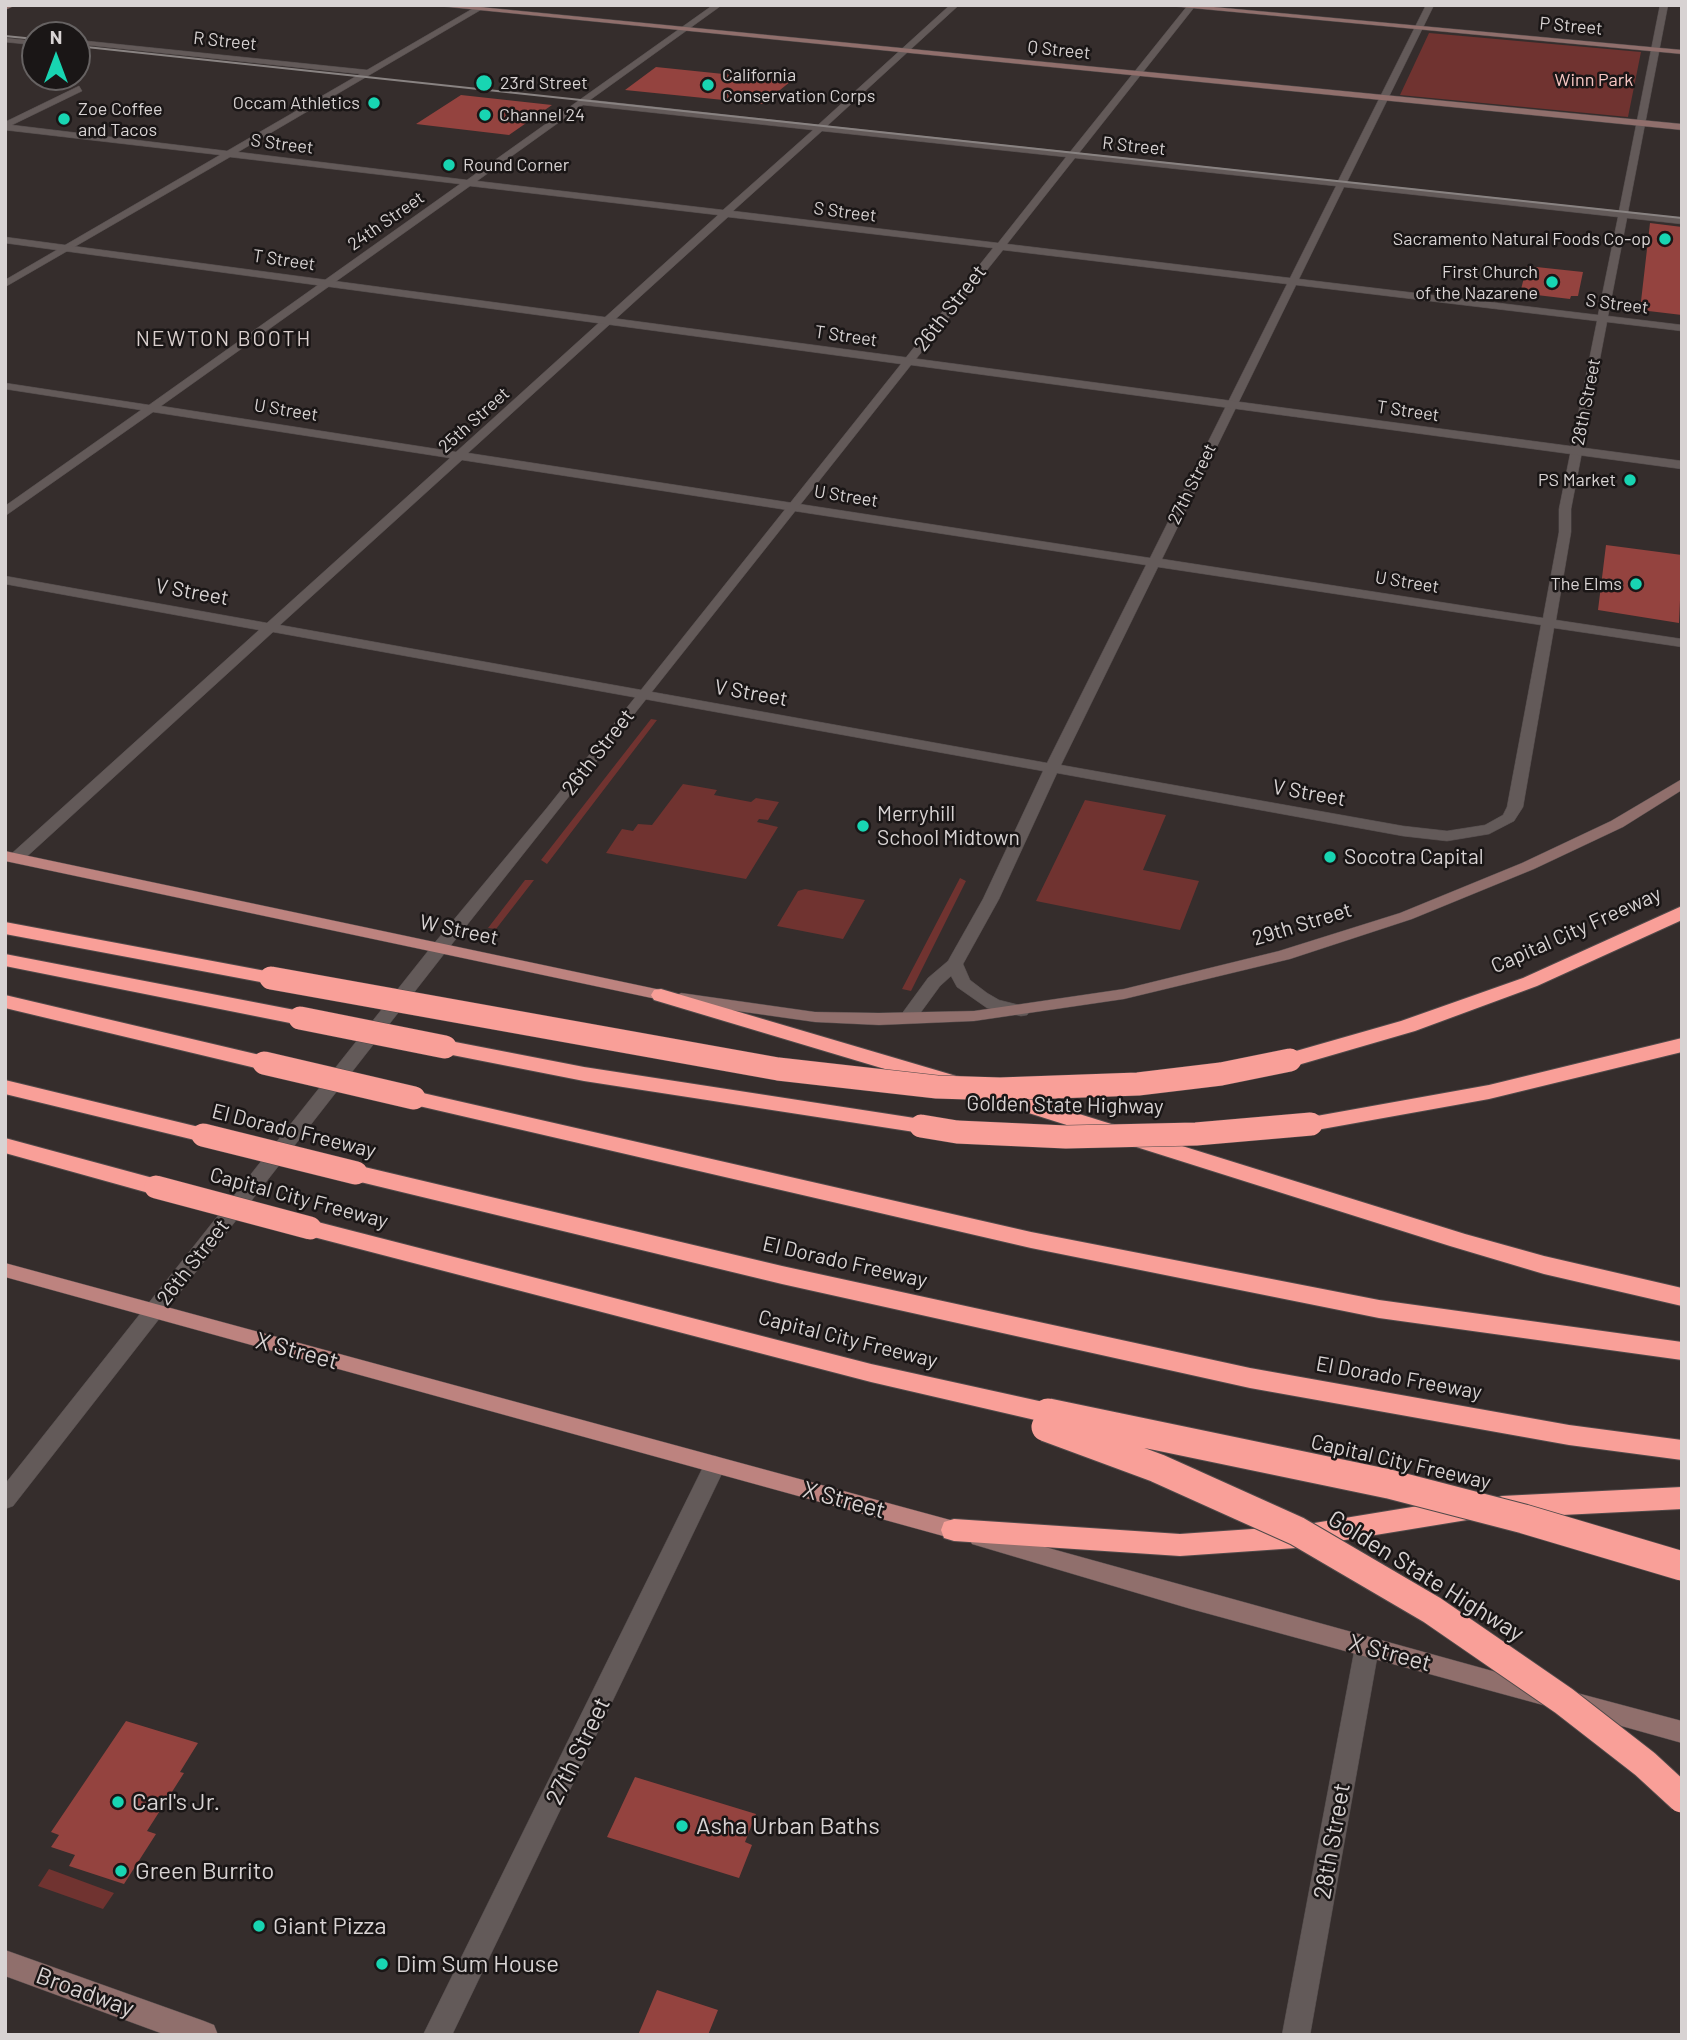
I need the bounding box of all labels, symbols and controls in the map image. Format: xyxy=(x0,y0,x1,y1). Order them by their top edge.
street label: P Street xyxy=(1538,12,1604,40)
north arrow xyxy=(21,21,91,91)
text: N xyxy=(50,25,62,48)
street label: R Street xyxy=(192,27,258,55)
street label: Q Street xyxy=(1026,36,1092,64)
place label: California Conservation Corps xyxy=(722,64,875,106)
park label: Winn Park xyxy=(1555,69,1633,91)
place label: 23rd Street xyxy=(500,72,588,94)
marker: 23rd Street xyxy=(474,73,494,93)
marker: California Conservation Corps xyxy=(700,77,716,93)
place label: Occam Athletics xyxy=(233,92,360,114)
marker: Occam Athletics xyxy=(366,95,382,111)
place label: Zoe Coffee and Tacos xyxy=(78,98,163,140)
place label: Channel 24 xyxy=(499,104,585,126)
marker: Channel 24 xyxy=(477,107,493,123)
marker: Zoe Coffee and Tacos xyxy=(56,111,72,127)
street label: S Street xyxy=(249,129,315,159)
street label: R Street xyxy=(1101,132,1167,160)
place label: Round Corner xyxy=(463,154,569,176)
marker: Round Corner xyxy=(441,157,457,173)
street label: 24th Street xyxy=(344,187,428,255)
street label: S Street xyxy=(812,197,878,227)
place label: Sacramento Natural Foods Co-op xyxy=(1393,228,1651,250)
marker: Sacramento Natural Foods Co-op xyxy=(1657,231,1673,247)
street label: T Street xyxy=(251,245,317,275)
street label: 26th Street xyxy=(908,260,992,356)
place label: First Church of the Nazarene xyxy=(1415,261,1538,304)
marker: First Church of the Nazarene xyxy=(1544,274,1560,290)
street label: S Street xyxy=(1584,289,1650,319)
street label: T Street xyxy=(813,321,879,351)
district label: NEWTON BOOTH xyxy=(137,326,311,352)
street label: 28th Street xyxy=(1567,357,1605,447)
street label: 25th Street xyxy=(434,383,514,457)
street label: U Street xyxy=(253,394,319,426)
street label: T Street xyxy=(1375,396,1441,426)
street label: 27th Street xyxy=(1163,440,1221,528)
place label: PS Market xyxy=(1538,469,1616,491)
marker: PS Market xyxy=(1622,472,1638,488)
street label: U Street xyxy=(813,480,879,512)
street label: U Street xyxy=(1374,566,1440,598)
street label: V Street xyxy=(153,573,231,611)
place label: The Elms xyxy=(1550,573,1622,595)
marker: The Elms xyxy=(1628,576,1644,592)
street label: V Street xyxy=(712,674,790,712)
street label: 26th Street xyxy=(556,704,640,800)
street label: V Street xyxy=(1270,774,1348,812)
place label: Merryhill School Midtown xyxy=(877,801,1020,851)
marker: Merryhill School Midtown xyxy=(855,818,871,834)
place label: Socotra Capital xyxy=(1344,844,1484,870)
marker: Socotra Capital xyxy=(1322,849,1338,865)
street label: Capital City Freeway xyxy=(1487,881,1665,979)
street label: 29th Street xyxy=(1249,897,1355,951)
street label: W Street xyxy=(417,909,501,951)
street label: Golden State Highway xyxy=(966,1091,1164,1119)
street label: El Dorado Freeway xyxy=(209,1098,379,1164)
street label: Capital City Freeway xyxy=(207,1162,391,1234)
street label: 26th Street xyxy=(151,1214,235,1310)
street label: El Dorado Freeway xyxy=(760,1231,930,1293)
street label: Capital City Freeway xyxy=(756,1305,940,1373)
street label: X Street xyxy=(252,1326,342,1376)
street label: El Dorado Freeway xyxy=(1314,1351,1484,1405)
street label: Capital City Freeway xyxy=(1309,1429,1493,1495)
street label: X Street xyxy=(799,1475,889,1525)
street label: Golden State Highway xyxy=(1323,1504,1529,1648)
street label: X Street xyxy=(1345,1628,1435,1678)
street label: 27th Street xyxy=(540,1692,616,1810)
street label: 28th Street xyxy=(1308,1781,1356,1901)
place label: Carl's Jr. xyxy=(132,1788,220,1816)
marker: Carl's Jr. xyxy=(110,1794,126,1810)
place label: Asha Urban Baths xyxy=(696,1812,880,1840)
marker: Asha Urban Baths xyxy=(674,1818,690,1834)
place label: Green Burrito xyxy=(135,1857,274,1885)
marker: Green Burrito xyxy=(113,1863,129,1879)
place label: Giant Pizza xyxy=(273,1912,387,1940)
marker: Giant Pizza xyxy=(251,1918,267,1934)
place label: Dim Sum House xyxy=(396,1950,559,1978)
marker: Dim Sum House xyxy=(374,1956,390,1972)
street label: Broadway xyxy=(32,1961,138,2023)

